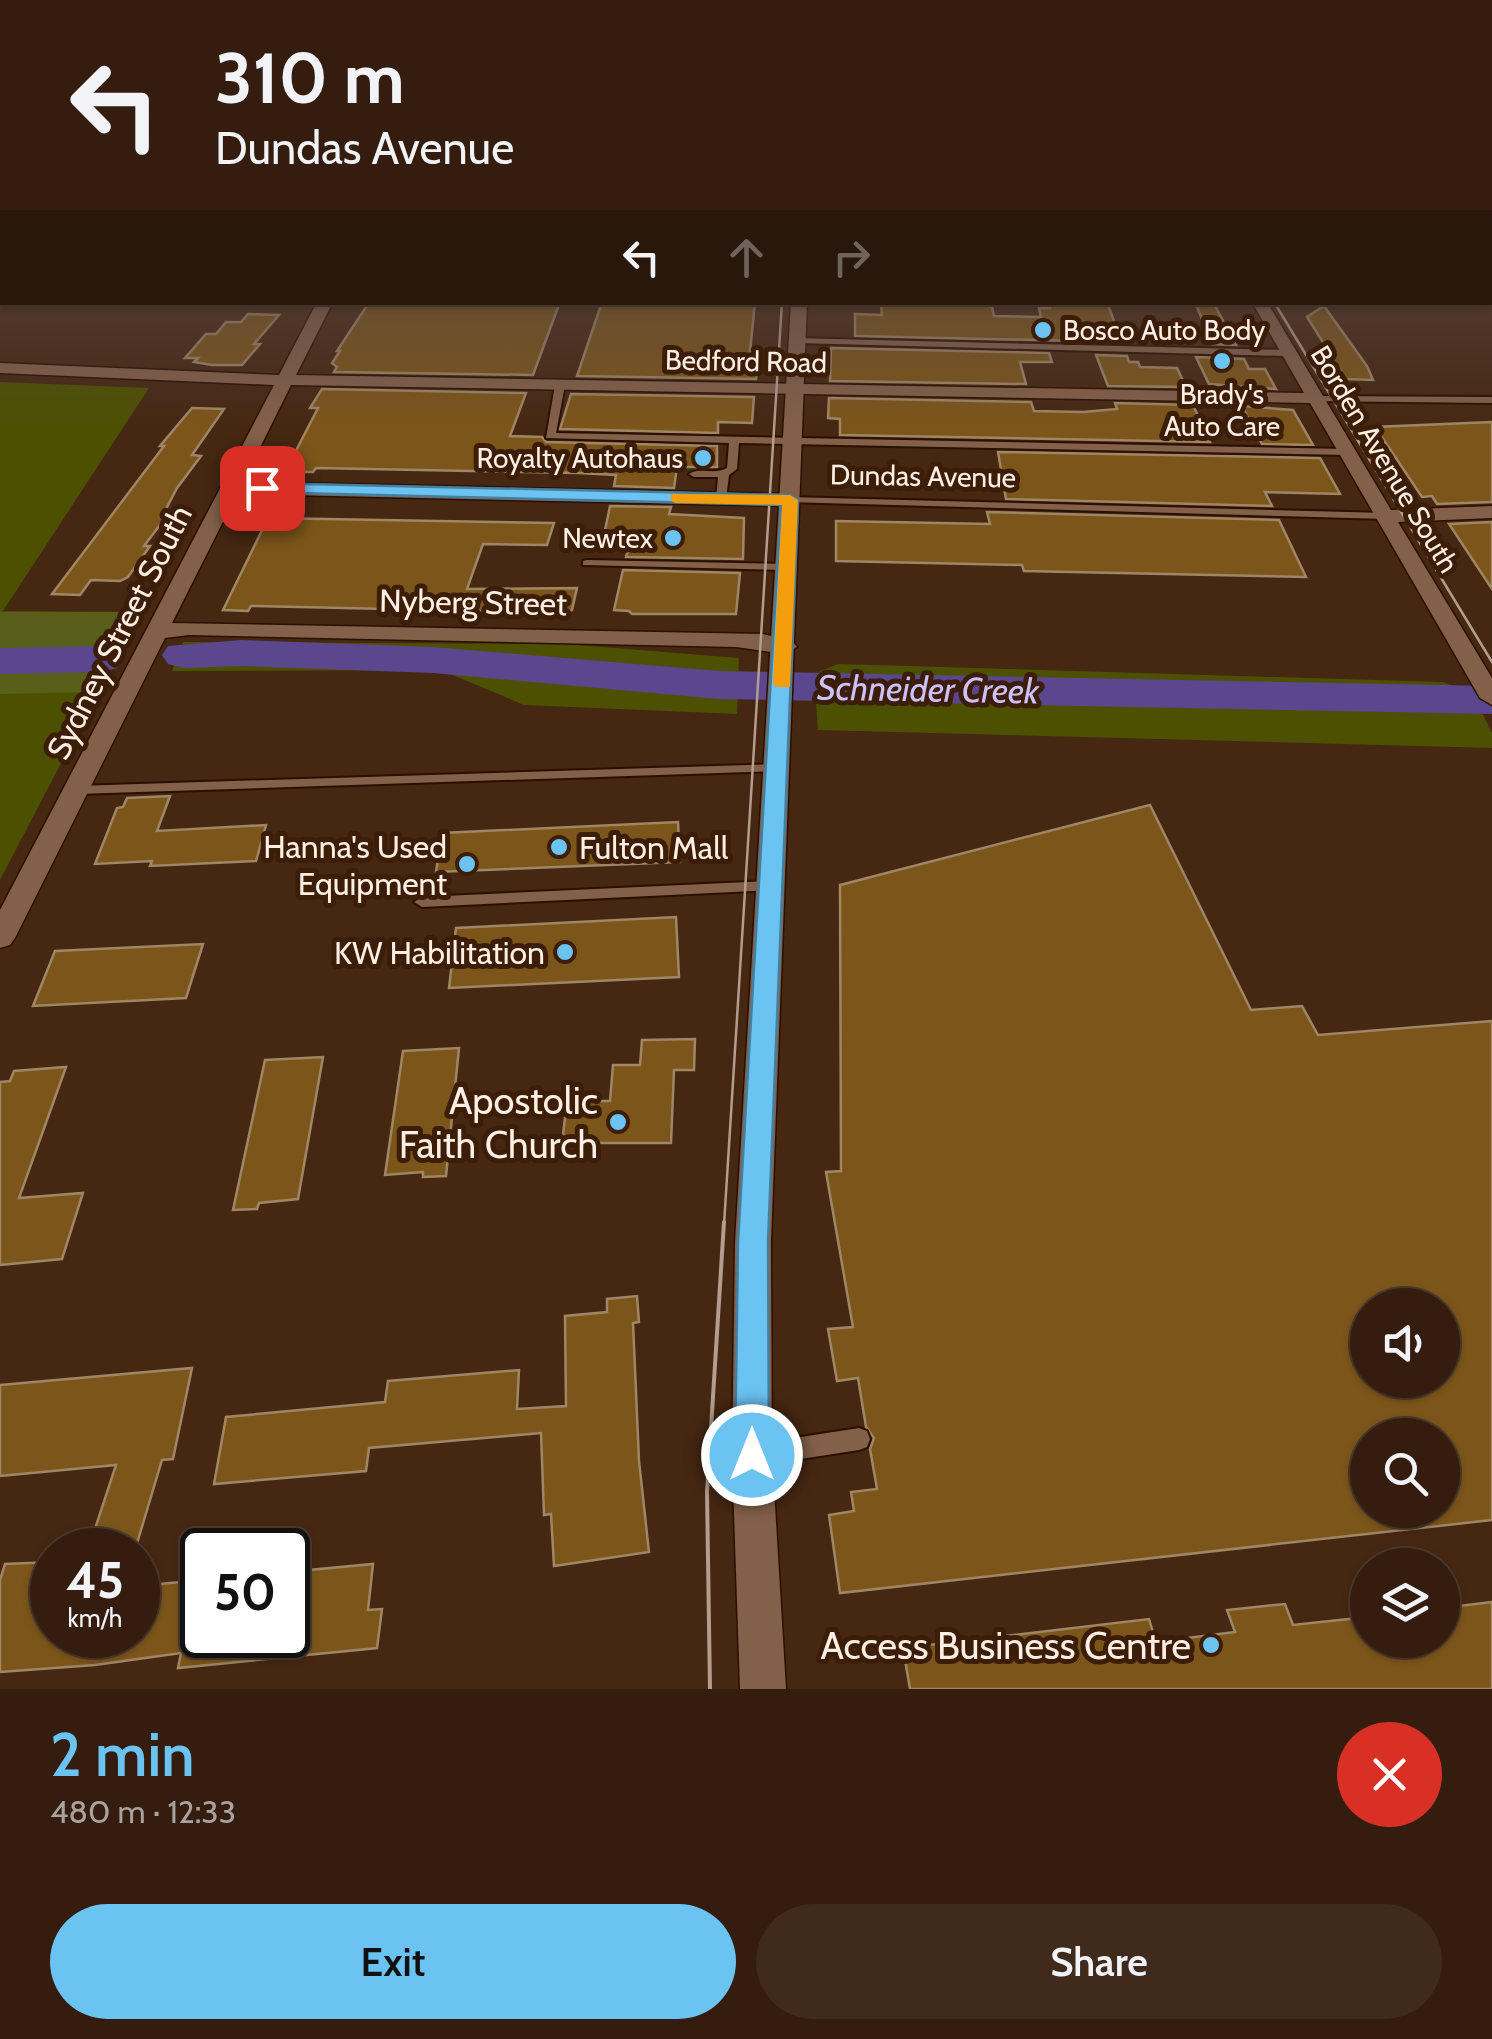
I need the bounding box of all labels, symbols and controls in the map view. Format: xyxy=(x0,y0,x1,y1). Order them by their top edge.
text: 310 m xyxy=(215,35,405,121)
icon: left xyxy=(50,40,180,170)
text: Dundas Avenue xyxy=(215,121,514,175)
icon: left xyxy=(614,230,669,285)
icon: ahead xyxy=(719,230,774,285)
icon: right xyxy=(824,230,879,285)
place label: Bosco Auto Body xyxy=(1063,313,1265,347)
marker: Bosco Auto Body xyxy=(1032,319,1054,341)
street label: Borden Avenue South xyxy=(1304,339,1466,579)
street label: Bedford Road xyxy=(665,343,827,379)
marker: Brady's Auto Care xyxy=(1211,350,1233,372)
place label: Brady's Auto Care xyxy=(1164,377,1280,443)
place label: Royalty Autohaus xyxy=(477,441,683,475)
pin xyxy=(220,446,305,531)
marker: Royalty Autohaus xyxy=(692,447,714,469)
street label: Dundas Avenue xyxy=(830,457,1016,495)
icon: arrive xyxy=(235,461,290,516)
street label: Sydney Street South xyxy=(38,498,200,766)
place label: Newtex xyxy=(562,521,653,555)
marker: Newtex xyxy=(662,527,684,549)
street label: Nyberg Street xyxy=(379,581,567,623)
water label: Schneider Creek xyxy=(817,666,1040,712)
place label: Hanna's Used Equipment xyxy=(263,827,447,903)
place label: Fulton Mall xyxy=(579,828,729,867)
marker: Fulton Mall xyxy=(548,836,570,858)
marker: Hanna's Used Equipment xyxy=(456,853,478,875)
place label: KW Habilitation xyxy=(334,933,545,972)
marker: KW Habilitation xyxy=(554,941,576,963)
place label: Apostolic Faith Church xyxy=(399,1077,598,1168)
marker: Apostolic Faith Church xyxy=(607,1111,629,1133)
map controls xyxy=(1350,1288,1460,1658)
button: sound xyxy=(1350,1288,1460,1398)
position arrow xyxy=(700,1403,804,1507)
button: search xyxy=(1350,1418,1460,1528)
speed limit sign: 50 xyxy=(180,1528,310,1658)
button: layers xyxy=(1350,1548,1460,1658)
text: 45 xyxy=(66,1550,124,1611)
text: km/h xyxy=(68,1603,122,1633)
place label: Access Business Centre xyxy=(821,1622,1191,1669)
marker: Access Business Centre xyxy=(1200,1634,1222,1656)
text: 2 min xyxy=(50,1718,195,1791)
button: close xyxy=(1337,1722,1442,1827)
text: 480 m · 12:33 xyxy=(50,1792,236,1831)
button: Exit xyxy=(50,1904,736,2019)
button: Share xyxy=(756,1904,1442,2019)

